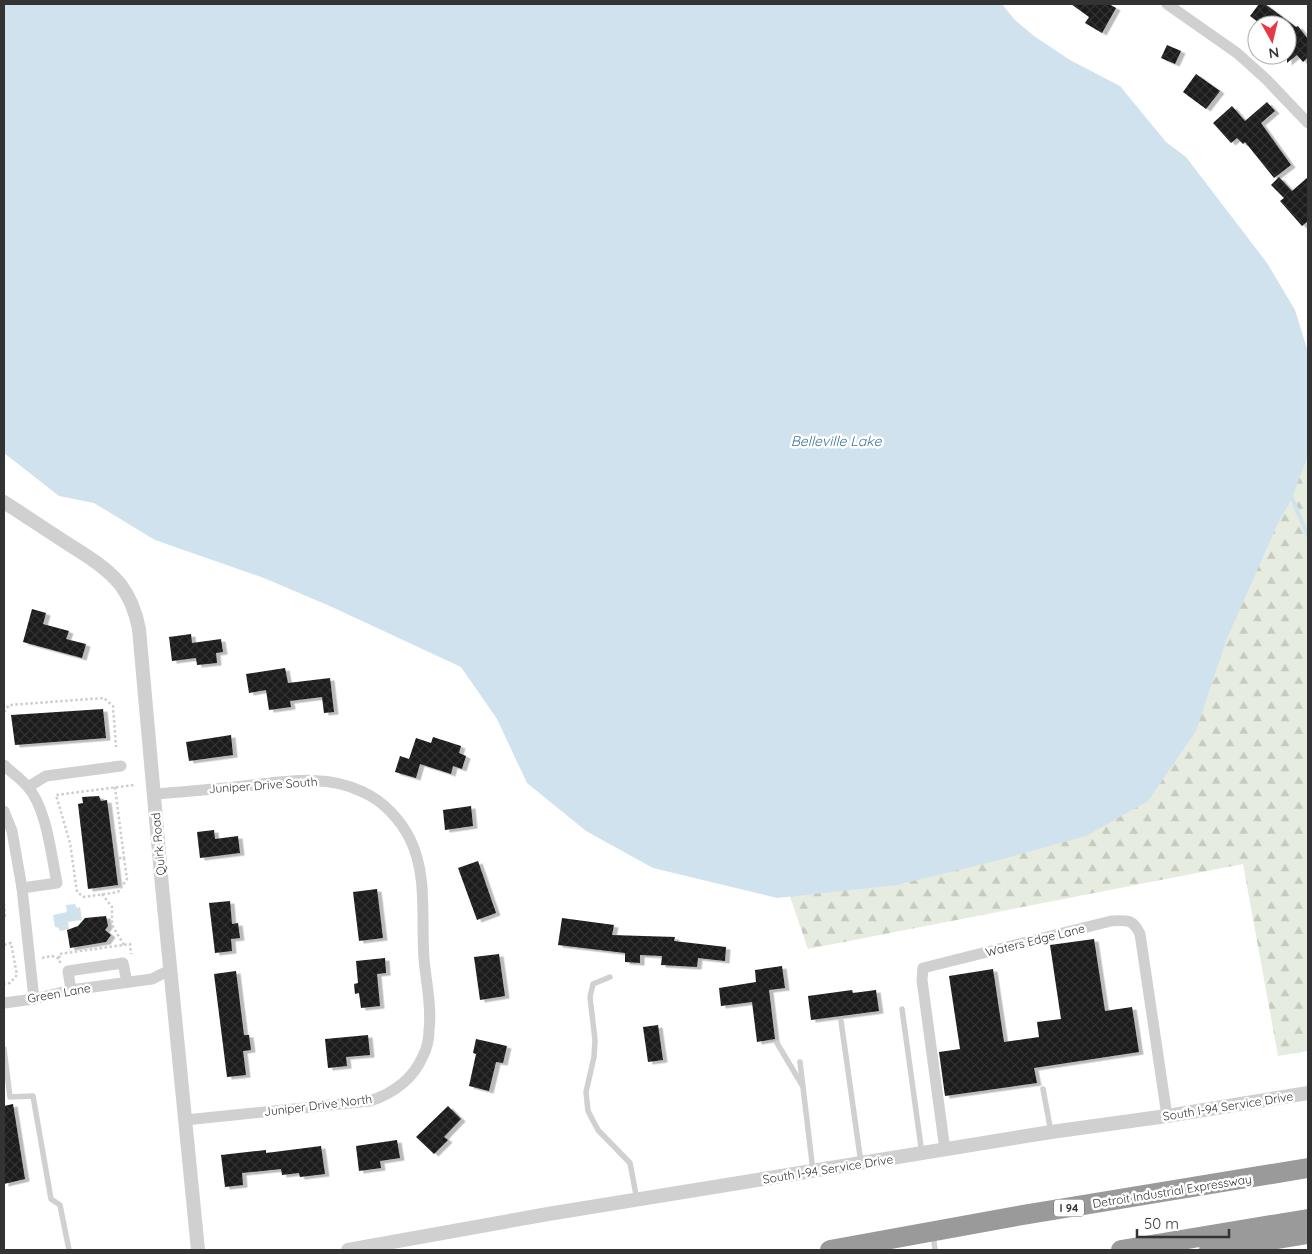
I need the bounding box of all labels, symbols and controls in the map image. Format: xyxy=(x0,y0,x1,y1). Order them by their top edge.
north arrow xyxy=(1247,15,1297,65)
text: N xyxy=(1267,43,1280,63)
water label: Belleville Lake xyxy=(791,432,882,450)
street label: Juniper Drive South xyxy=(208,774,318,796)
street label: Quirk Road xyxy=(148,812,168,876)
street label: Waters Edge Lane xyxy=(984,920,1086,960)
street label: Green Lane xyxy=(26,980,92,1006)
street label: South I-94 Service Drive xyxy=(1162,1088,1294,1124)
street label: Juniper Drive North xyxy=(263,1091,373,1119)
street label: South I-94 Service Drive xyxy=(762,1151,894,1187)
street label: Detroit Industrial Expressway xyxy=(1091,1171,1253,1211)
road number: I 94 xyxy=(1054,1200,1084,1216)
scale bar xyxy=(1137,1206,1230,1238)
text: 50 m xyxy=(1144,1214,1179,1233)

